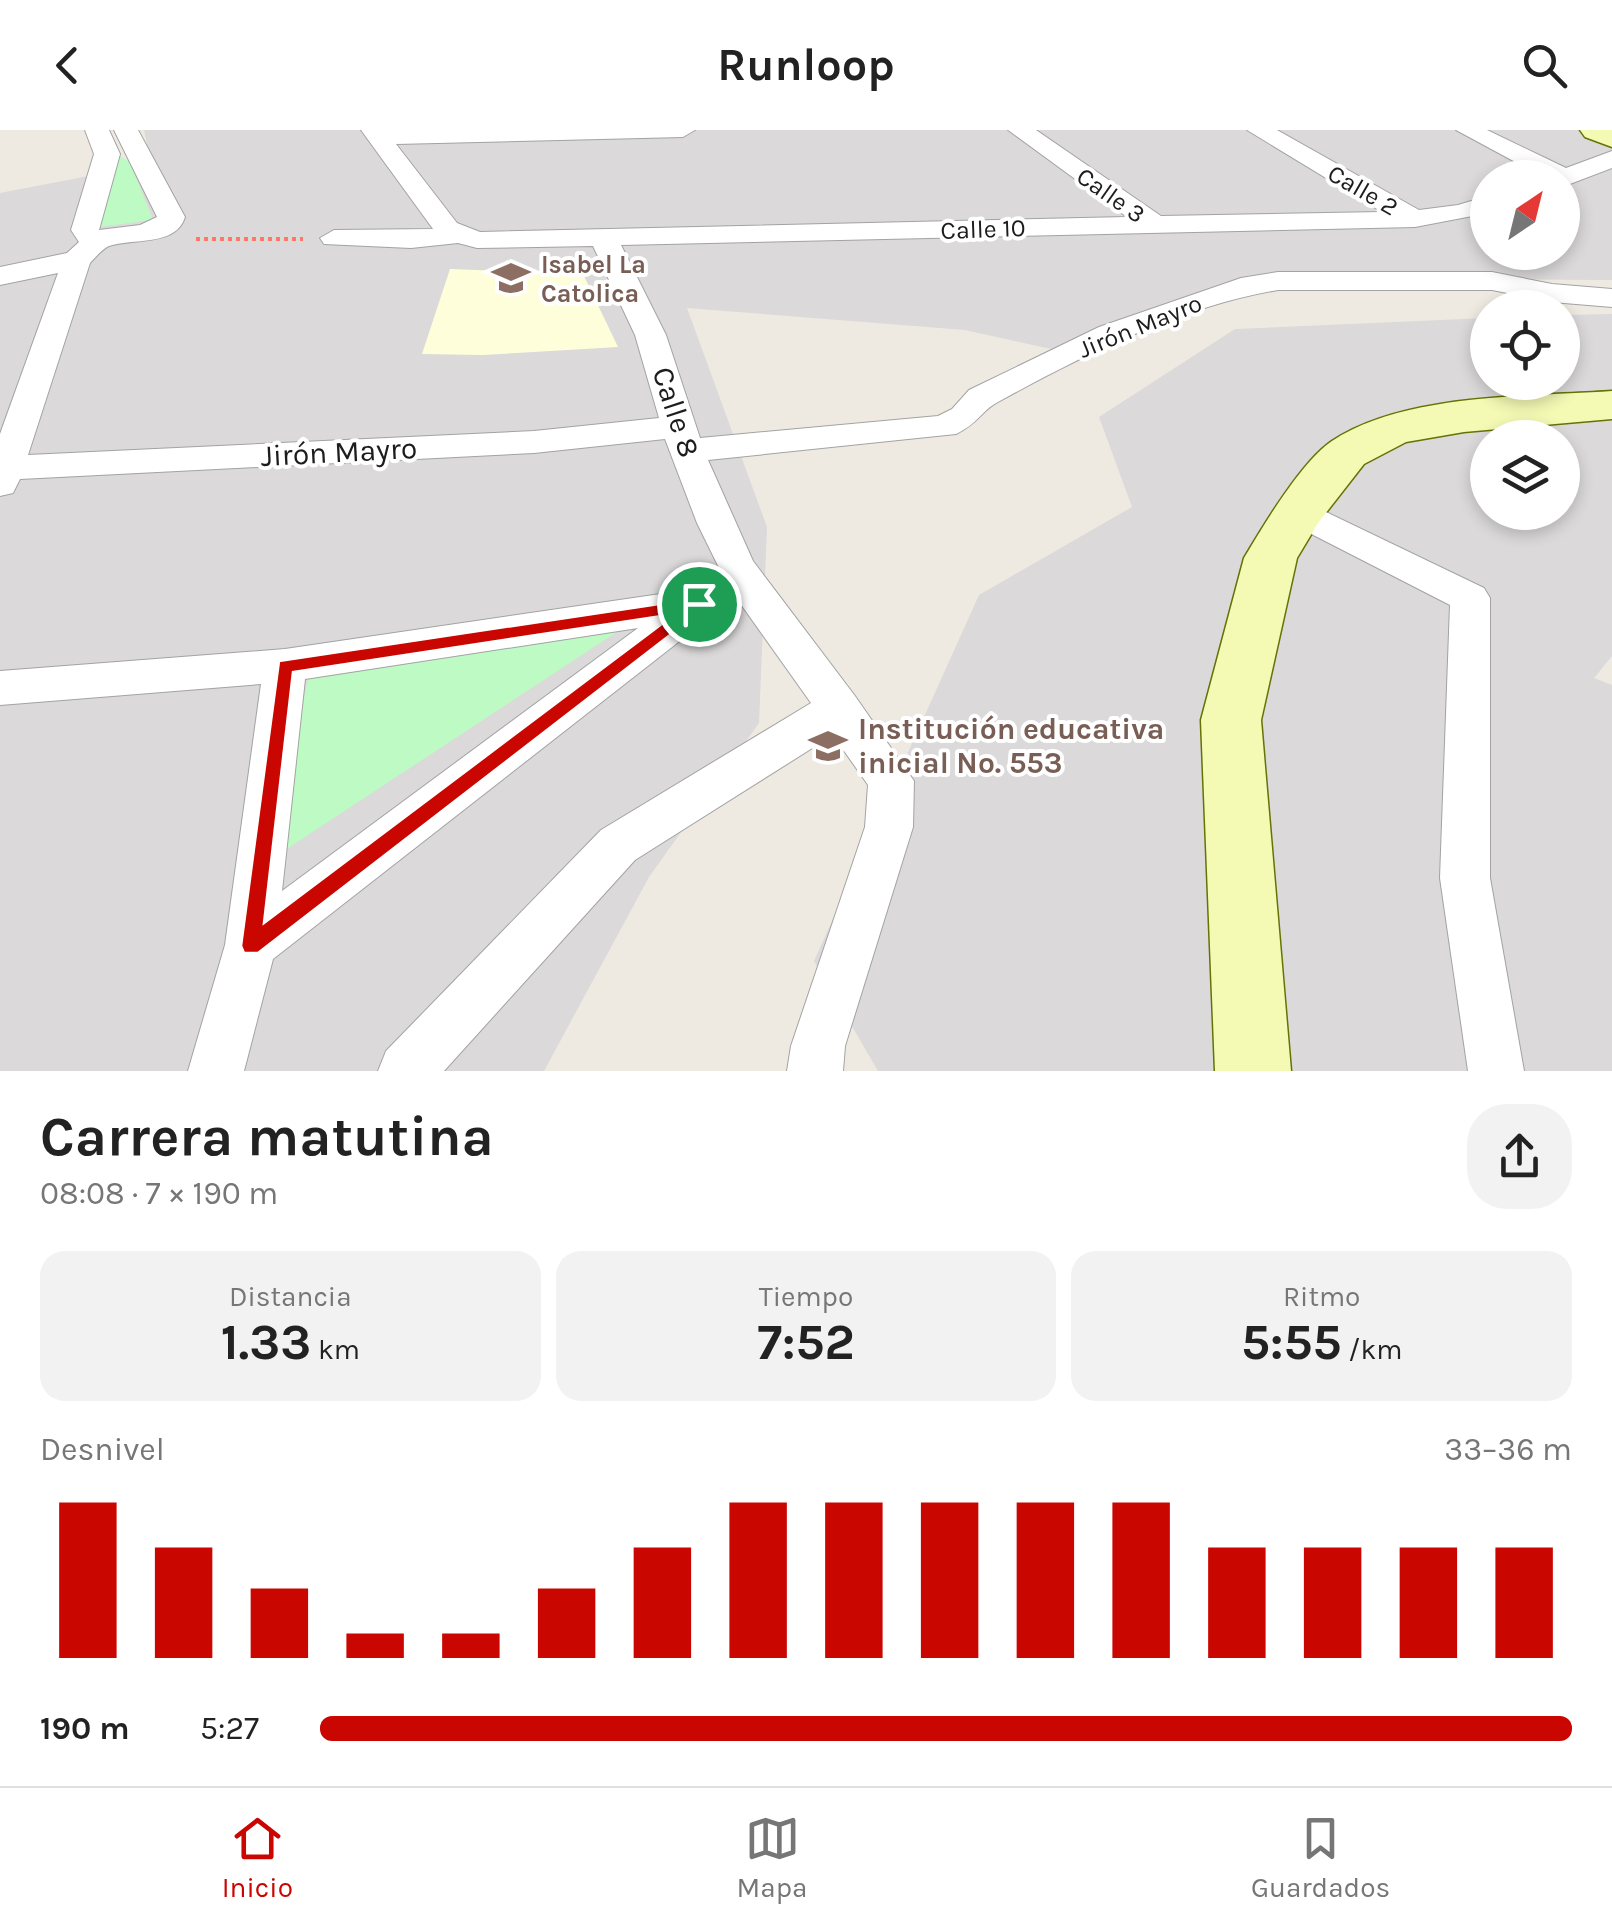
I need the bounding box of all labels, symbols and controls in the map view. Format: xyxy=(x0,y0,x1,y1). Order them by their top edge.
icon: back xyxy=(40,38,95,93)
icon: search xyxy=(1517,38,1572,93)
text: Runloop xyxy=(717,39,895,91)
street label: Calle 2 xyxy=(1323,158,1403,222)
north arrow xyxy=(1470,160,1580,270)
map controls xyxy=(1470,160,1580,530)
street label: Calle 3 xyxy=(1071,161,1151,229)
street label: Calle 10 xyxy=(940,213,1026,245)
place label: Isabel La Catolica xyxy=(541,250,646,308)
school or university icon: Isabel La Catolica xyxy=(490,257,532,299)
street label: Jirón Mayro xyxy=(1074,288,1206,364)
button: locate xyxy=(1470,290,1580,400)
street label: Calle 8 xyxy=(645,362,707,462)
button: layers xyxy=(1470,420,1580,530)
street label: Jirón Mayro xyxy=(260,430,418,474)
pin xyxy=(657,562,742,647)
icon: arrive xyxy=(672,577,727,632)
place label: Institución educativa inicial No. 553 xyxy=(858,711,1164,781)
school or university icon: Institución educativa inicial No. 553 xyxy=(807,725,849,767)
button: share xyxy=(1467,1104,1572,1209)
text: Carrera matutina xyxy=(40,1105,494,1169)
text: 08:08 · 7 × 190 m xyxy=(40,1175,278,1212)
text: Distancia xyxy=(229,1280,352,1313)
text: Tiempo xyxy=(759,1280,853,1313)
text: Ritmo xyxy=(1283,1280,1360,1313)
text: 1.33 xyxy=(221,1313,311,1372)
text: 7:52 xyxy=(757,1313,855,1372)
text: 5:55 xyxy=(1241,1313,1342,1372)
text: km xyxy=(311,1333,360,1366)
text: /km xyxy=(1342,1333,1402,1366)
text: Desnivel xyxy=(40,1431,165,1468)
text: 33–36 m xyxy=(1444,1431,1572,1468)
text: 190 m xyxy=(40,1710,130,1747)
text: 5:27 xyxy=(200,1710,259,1747)
tab: Inicio xyxy=(222,1811,293,1904)
tab: Mapa xyxy=(737,1811,807,1904)
tab: Guardados xyxy=(1251,1811,1390,1904)

